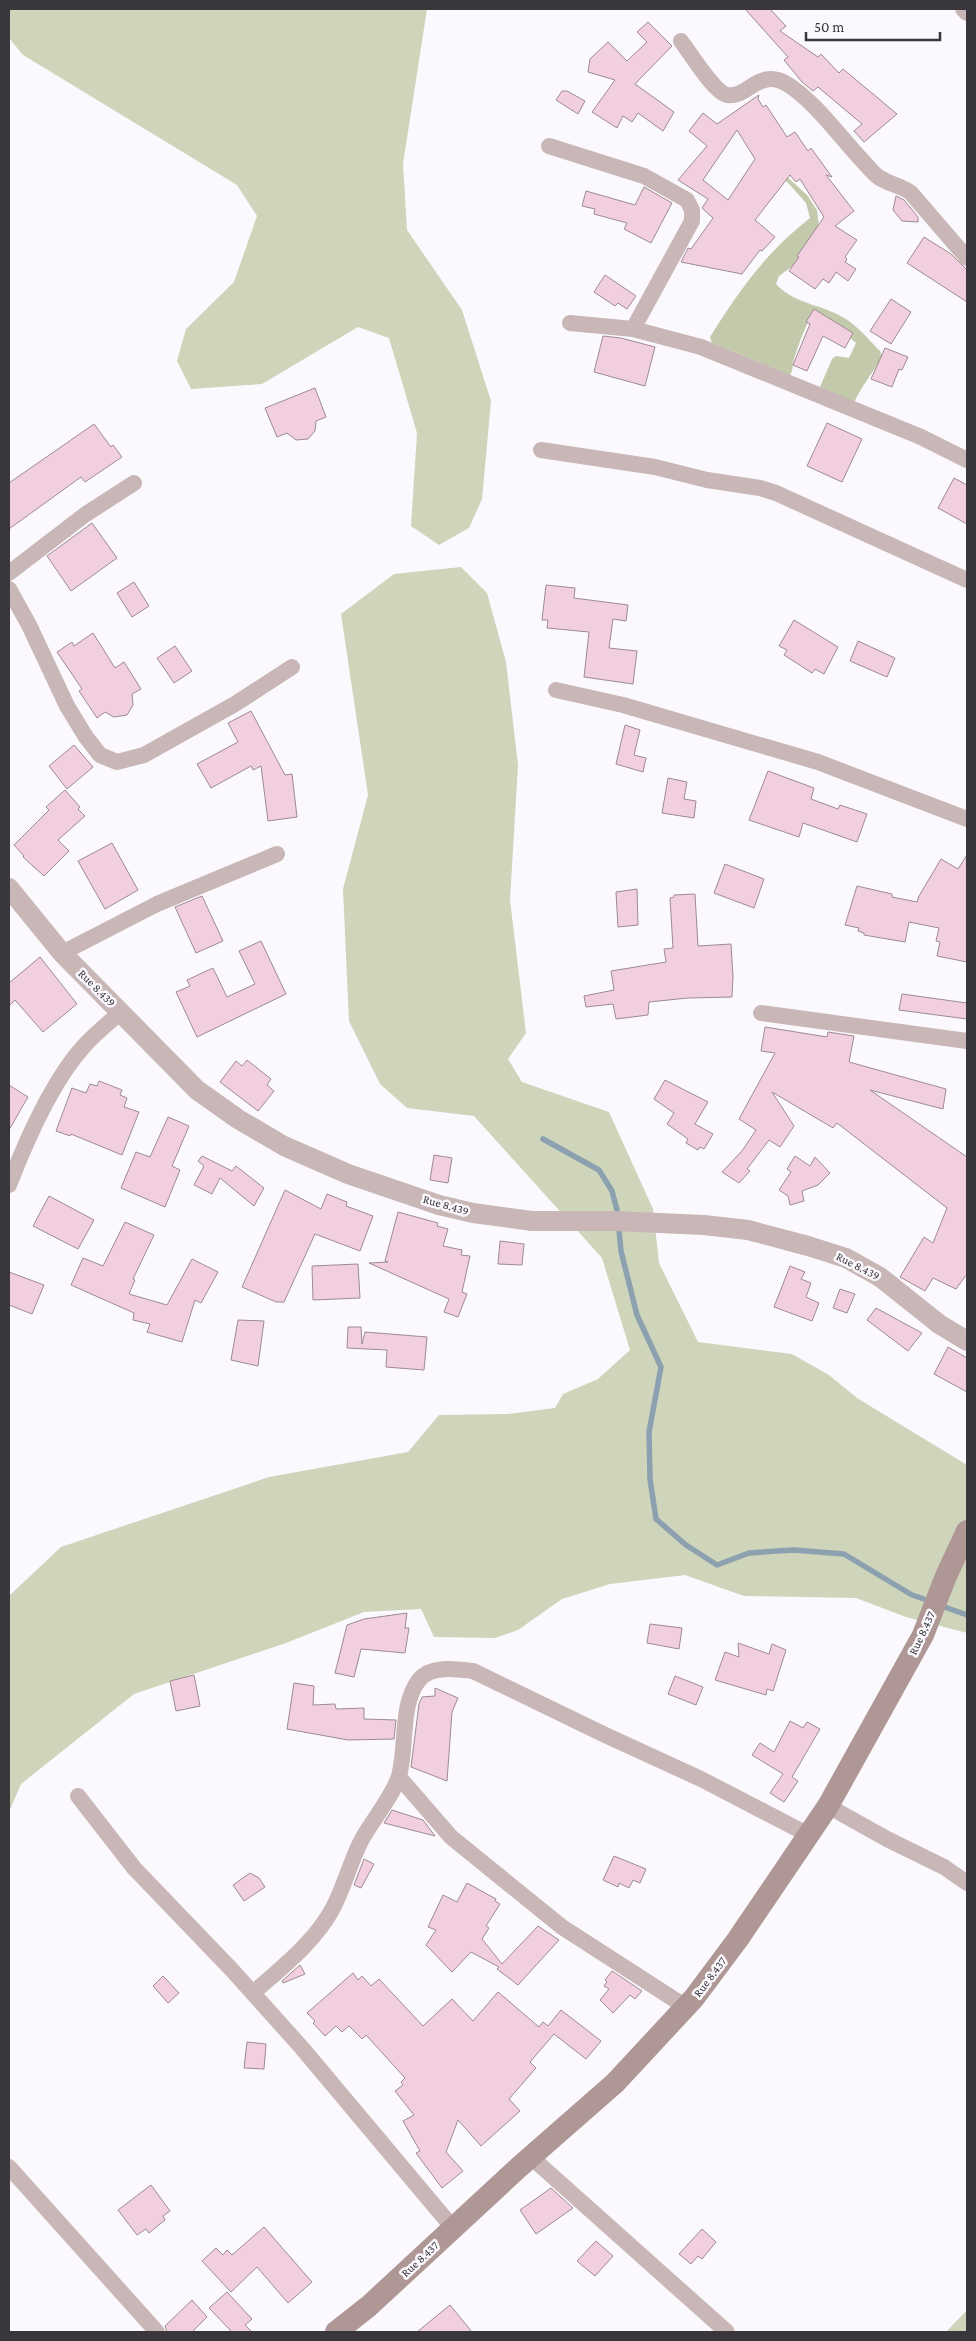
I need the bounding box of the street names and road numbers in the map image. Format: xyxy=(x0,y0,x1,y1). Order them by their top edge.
street label: Rue 8.439 xyxy=(75,966,119,1010)
street label: Rue 8.439 xyxy=(422,1192,470,1218)
street label: Rue 8.439 xyxy=(834,1249,882,1283)
street label: Rue 8.437 xyxy=(906,1609,938,1657)
street label: Rue 8.437 xyxy=(690,1954,730,2000)
street label: Rue 8.437 xyxy=(398,2238,442,2280)

